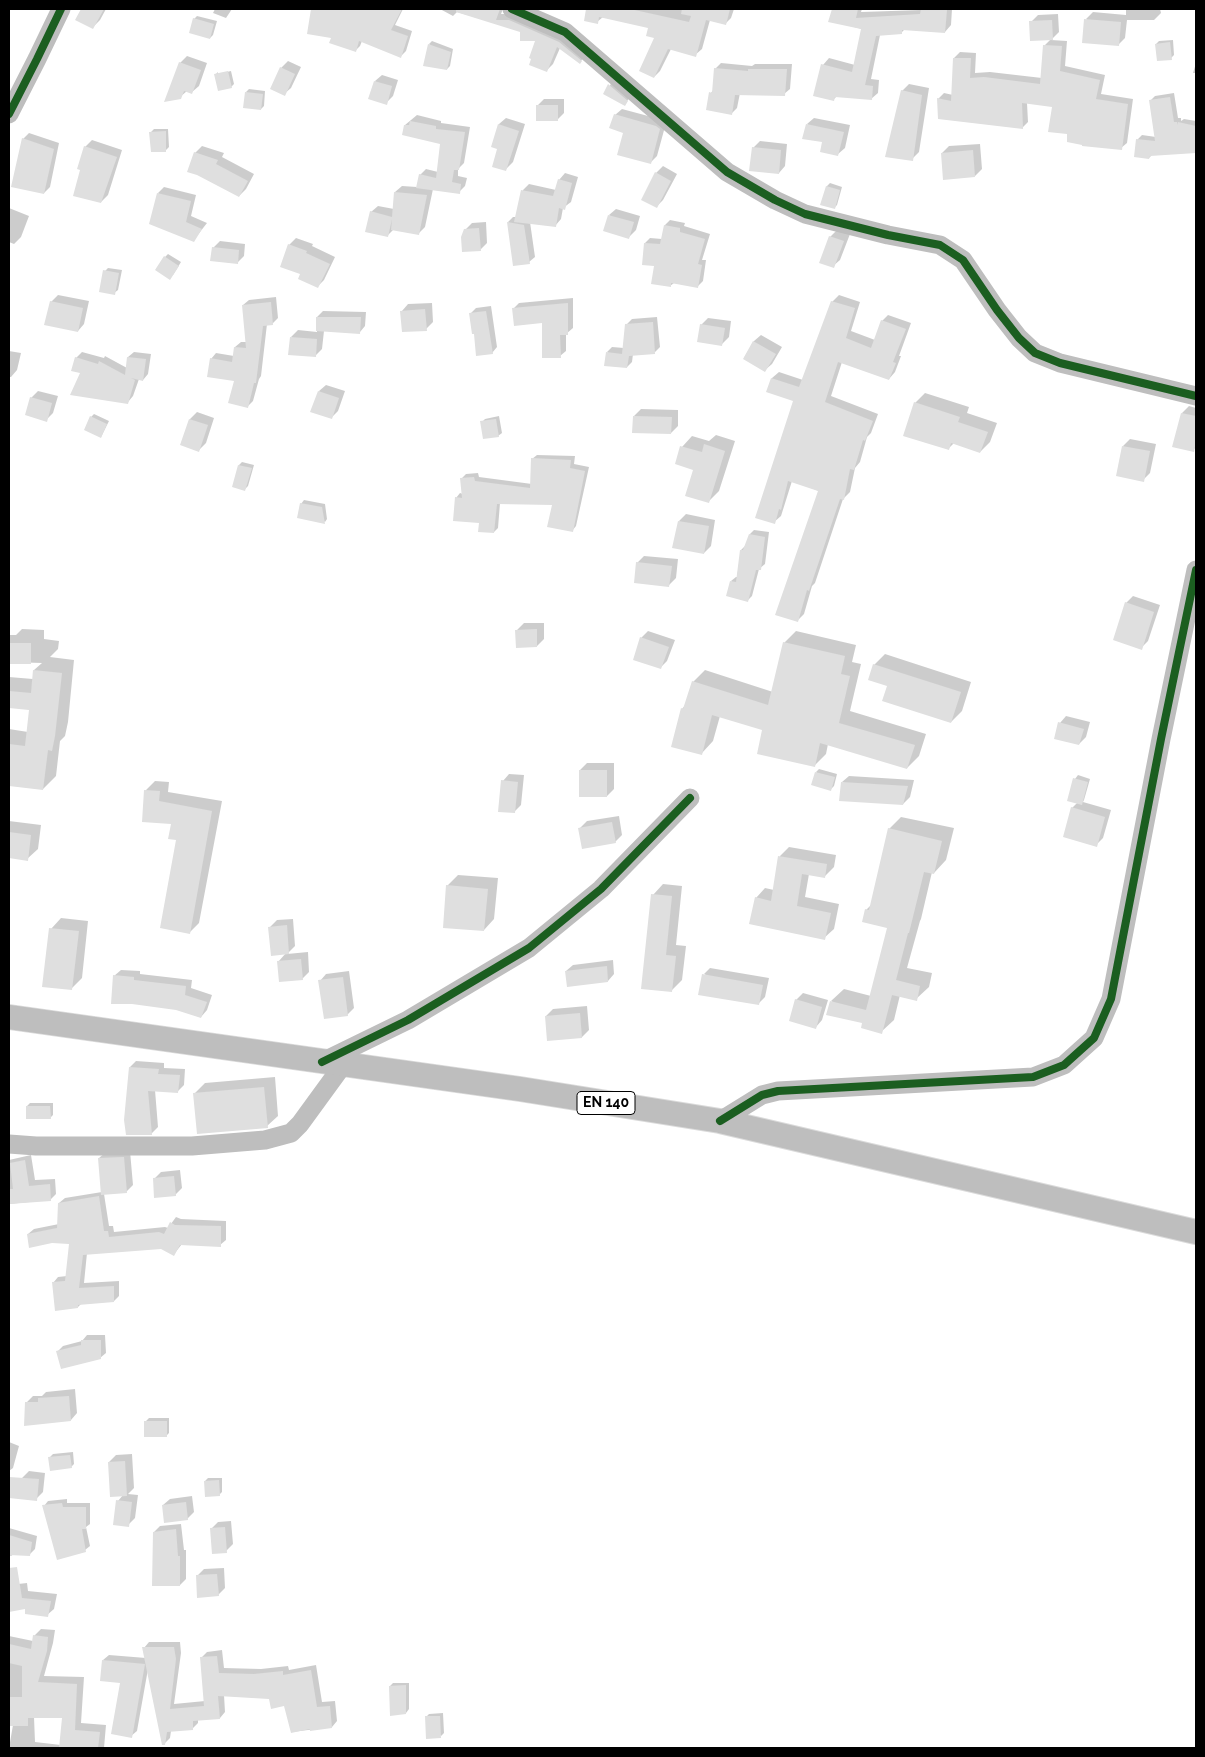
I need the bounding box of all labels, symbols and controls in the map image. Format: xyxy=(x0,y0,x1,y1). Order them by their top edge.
road number: EN 140 xyxy=(577,1092,635,1114)

